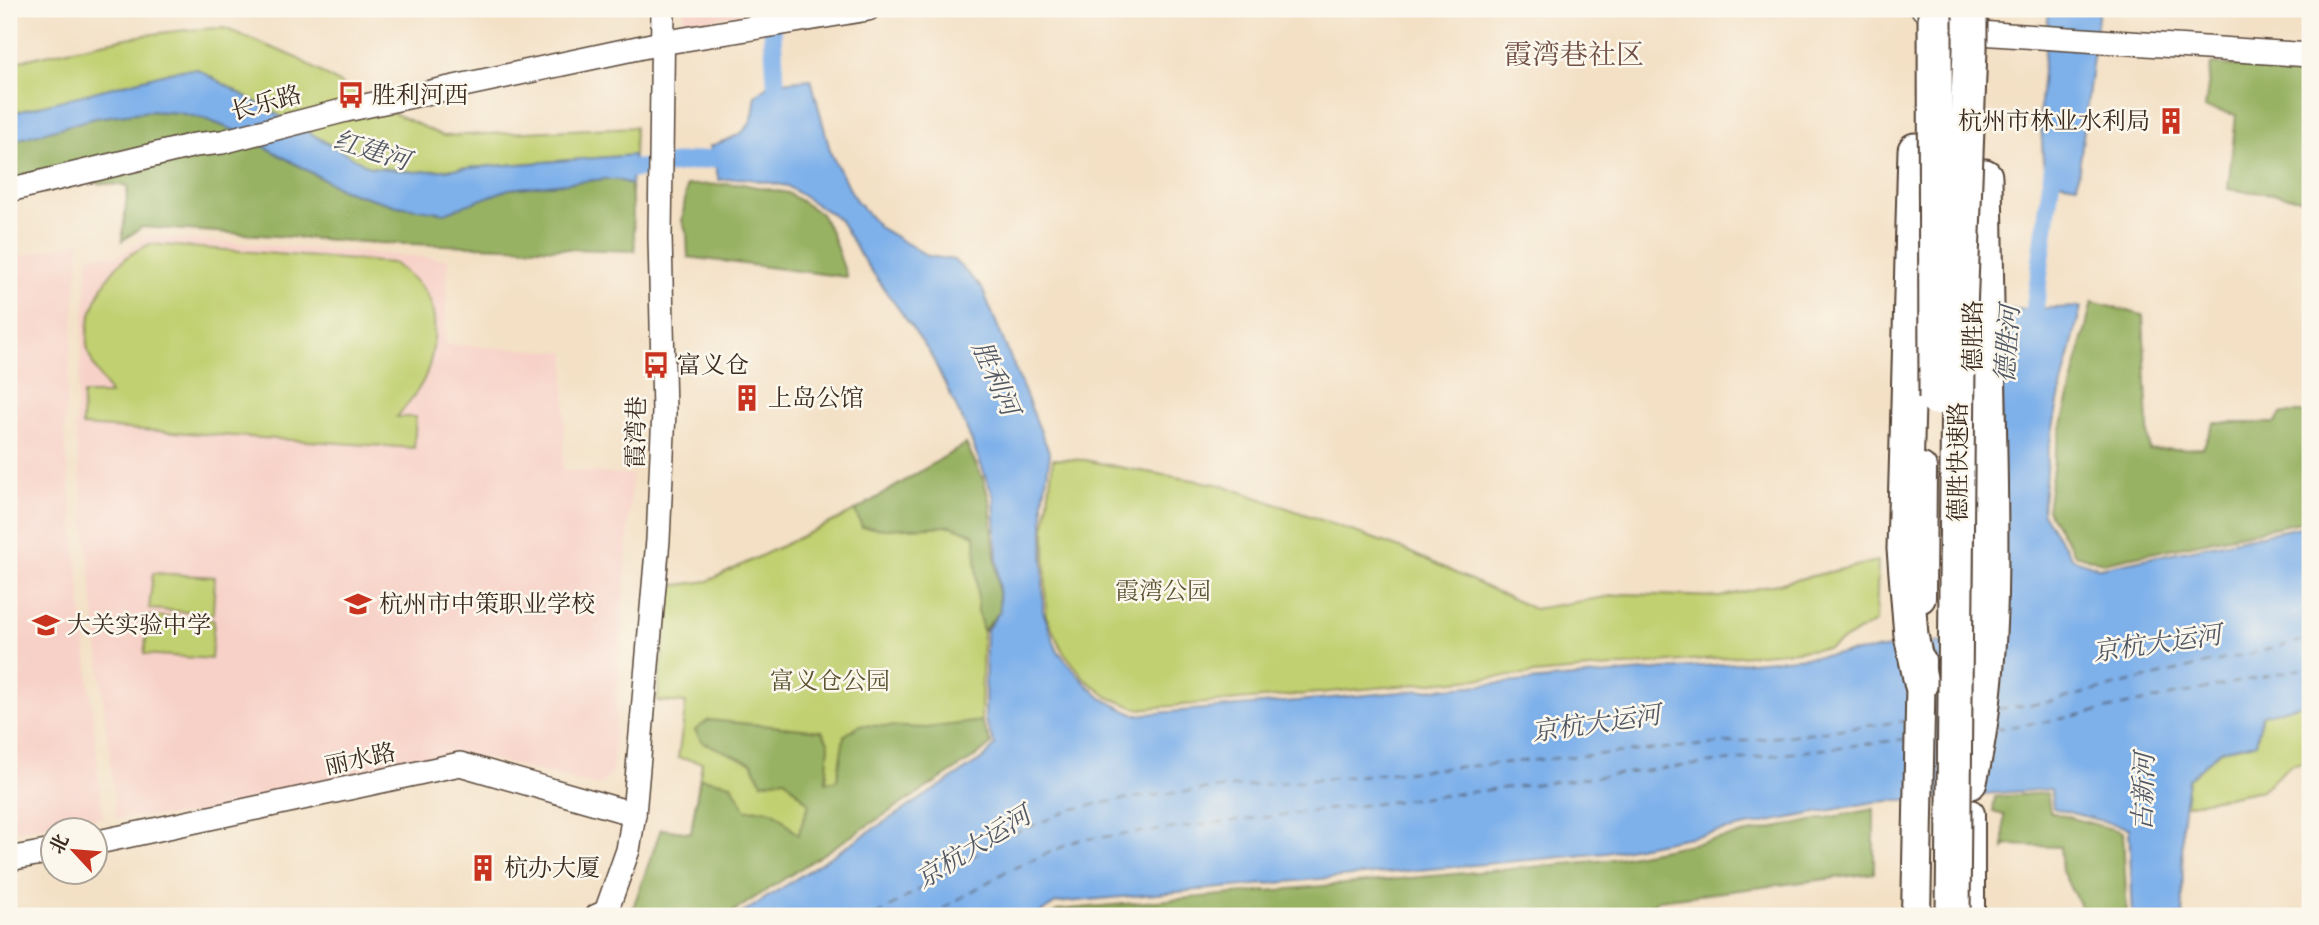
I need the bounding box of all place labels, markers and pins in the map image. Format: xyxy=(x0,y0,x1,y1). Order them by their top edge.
place label: 胜利河西 xyxy=(372,79,468,111)
bus stop icon: 胜利河西 xyxy=(336,80,366,110)
place label: 杭州市林业水利局 xyxy=(1958,105,2150,137)
building icon: 杭州市林业水利局 xyxy=(2156,106,2186,136)
place label: 富义仓 xyxy=(677,349,749,381)
bus stop icon: 富义仓 xyxy=(641,350,671,380)
place label: 上岛公馆 xyxy=(768,382,864,414)
building icon: 上岛公馆 xyxy=(732,383,762,413)
place label: 杭州市中策职业学校 xyxy=(379,588,595,620)
school or university icon: 杭州市中策职业学校 xyxy=(343,589,373,619)
place label: 大关实验中学 xyxy=(67,609,211,641)
school or university icon: 大关实验中学 xyxy=(31,610,61,640)
place label: 杭办大厦 xyxy=(504,852,600,884)
building icon: 杭办大厦 xyxy=(468,853,498,883)

